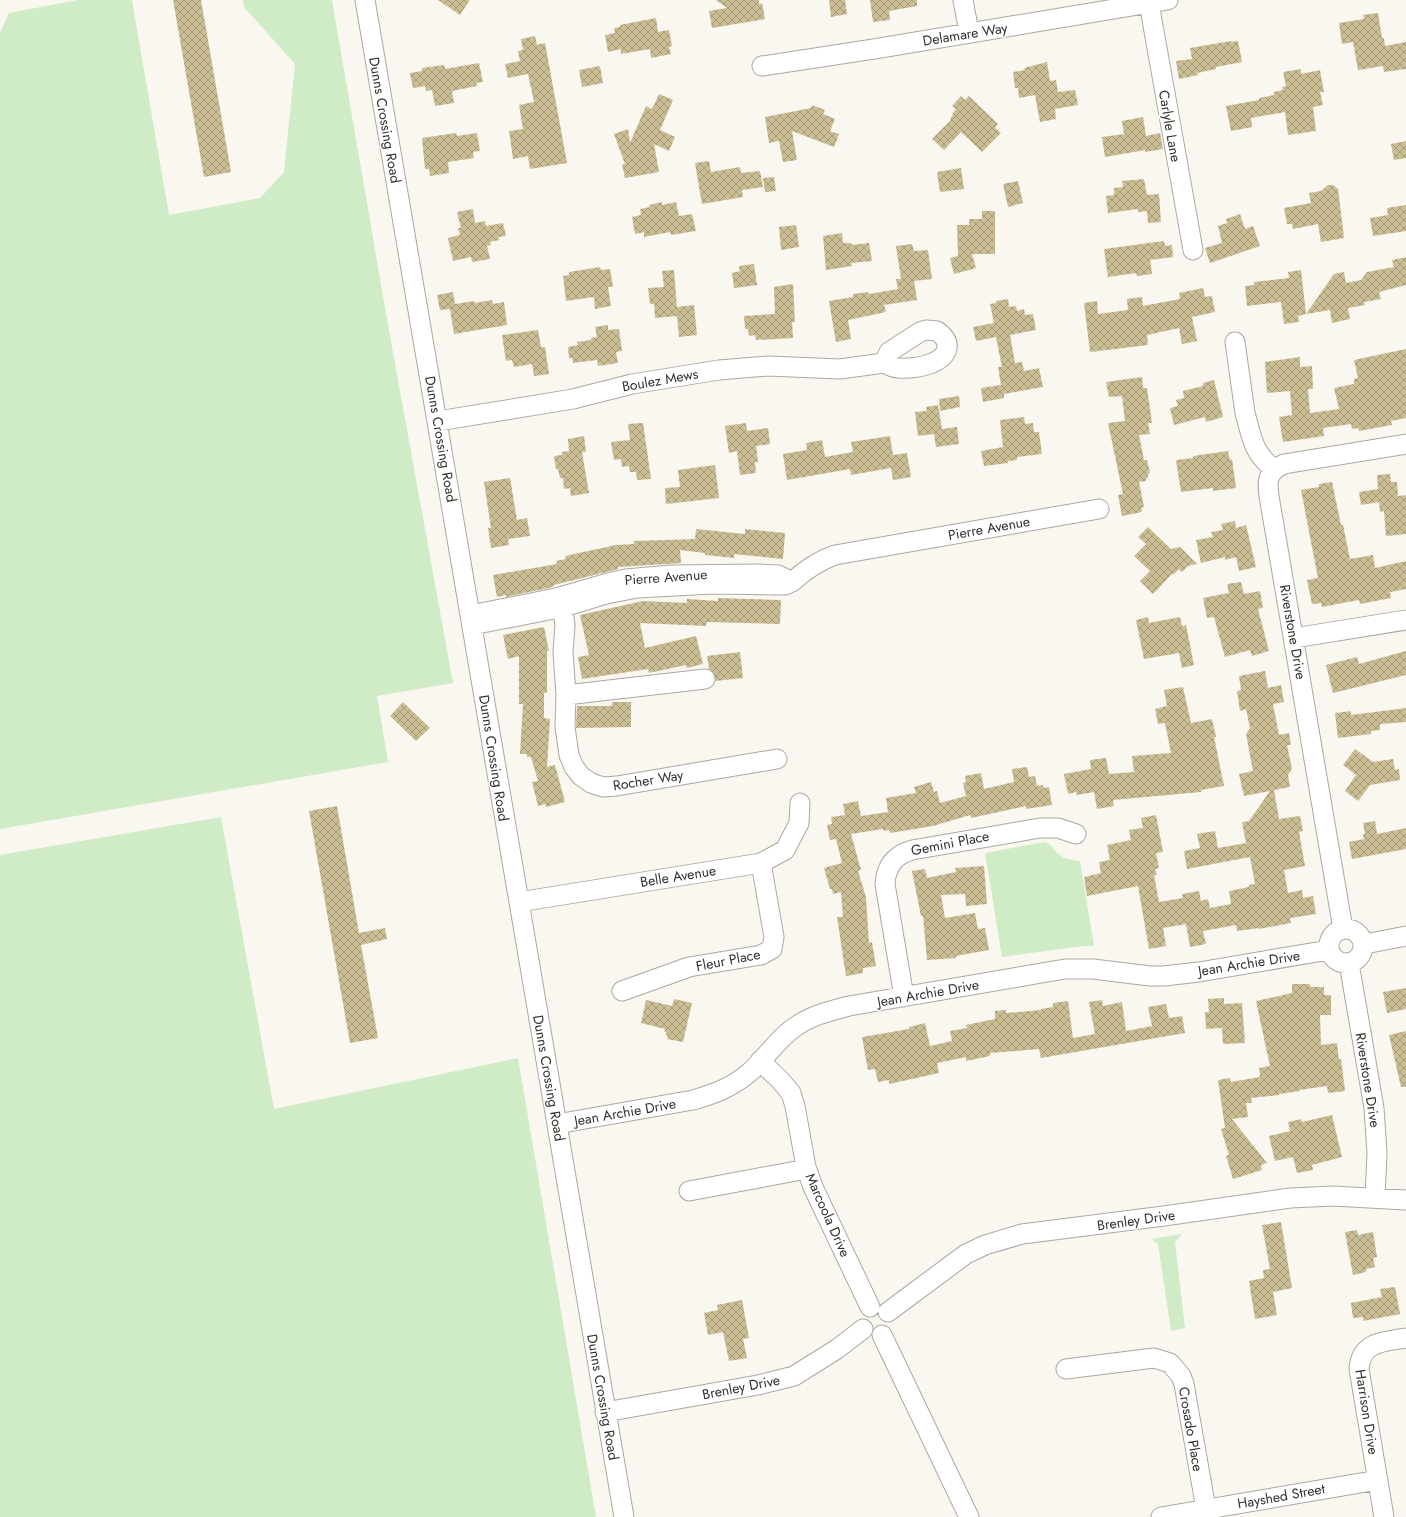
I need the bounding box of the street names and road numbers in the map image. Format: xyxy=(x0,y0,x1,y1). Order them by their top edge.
street label: Delamare Way xyxy=(921,17,1010,51)
street label: Dunns Crossing Road xyxy=(364,55,406,185)
street label: Carlyle Lane xyxy=(1154,88,1186,164)
street label: Boulez Mews xyxy=(620,363,700,397)
street label: Dunns Crossing Road xyxy=(420,374,462,504)
street label: Pierre Avenue xyxy=(946,511,1032,545)
street label: Pierre Avenue xyxy=(624,564,708,590)
street label: Riverstone Drive xyxy=(1275,583,1311,681)
street label: Dunns Crossing Road xyxy=(474,693,514,823)
street label: Rocher Way xyxy=(611,764,685,795)
street label: Gemini Place xyxy=(909,826,991,860)
street label: Belle Avenue xyxy=(639,860,717,892)
street label: Fleur Place xyxy=(694,944,762,976)
street label: Jean Archie Drive xyxy=(1195,945,1301,981)
street label: Jean Archie Drive xyxy=(874,974,980,1012)
street label: Dunns Crossing Road xyxy=(528,1013,570,1143)
street label: Riverstone Drive xyxy=(1351,1031,1385,1129)
street label: Jean Archie Drive xyxy=(571,1093,677,1131)
street label: Marcoola Drive xyxy=(801,1170,855,1260)
street label: Brenley Drive xyxy=(1096,1205,1176,1235)
street label: Dunns Crossing Road xyxy=(582,1332,624,1462)
street label: Harrison Drive xyxy=(1350,1368,1384,1456)
street label: Brenley Drive xyxy=(700,1370,782,1404)
street label: Crosado Place xyxy=(1174,1385,1208,1473)
street label: Hayshed Street xyxy=(1236,1478,1327,1514)

